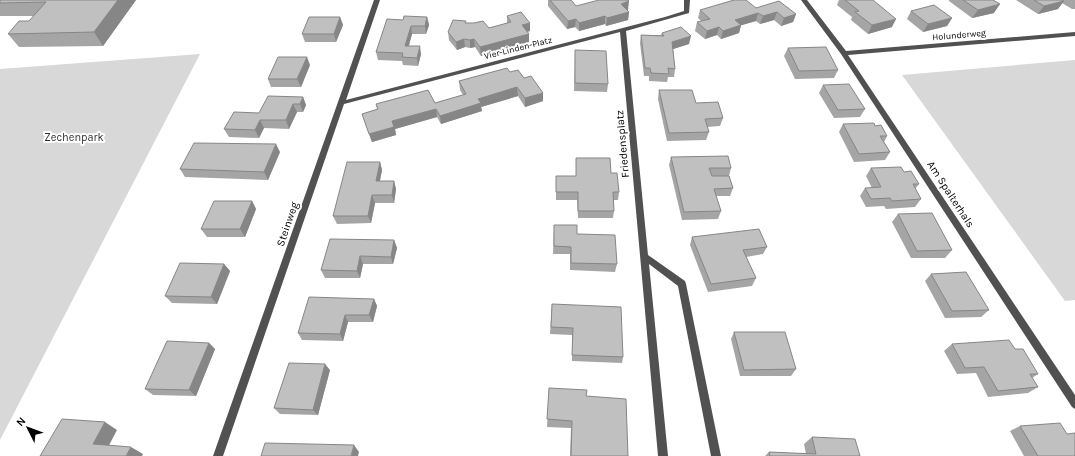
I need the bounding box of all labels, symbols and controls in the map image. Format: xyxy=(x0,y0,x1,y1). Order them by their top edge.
street label: Holunderweg xyxy=(932,28,986,42)
street label: Vier-Linden-Platz xyxy=(483,35,553,61)
street label: Friedensplatz xyxy=(613,109,632,178)
park label: Zechenpark xyxy=(44,131,104,144)
street label: Am Spalterhals xyxy=(924,159,977,230)
street label: Steinweg xyxy=(274,199,301,248)
north arrow xyxy=(8,408,48,448)
text: N xyxy=(13,414,28,429)

